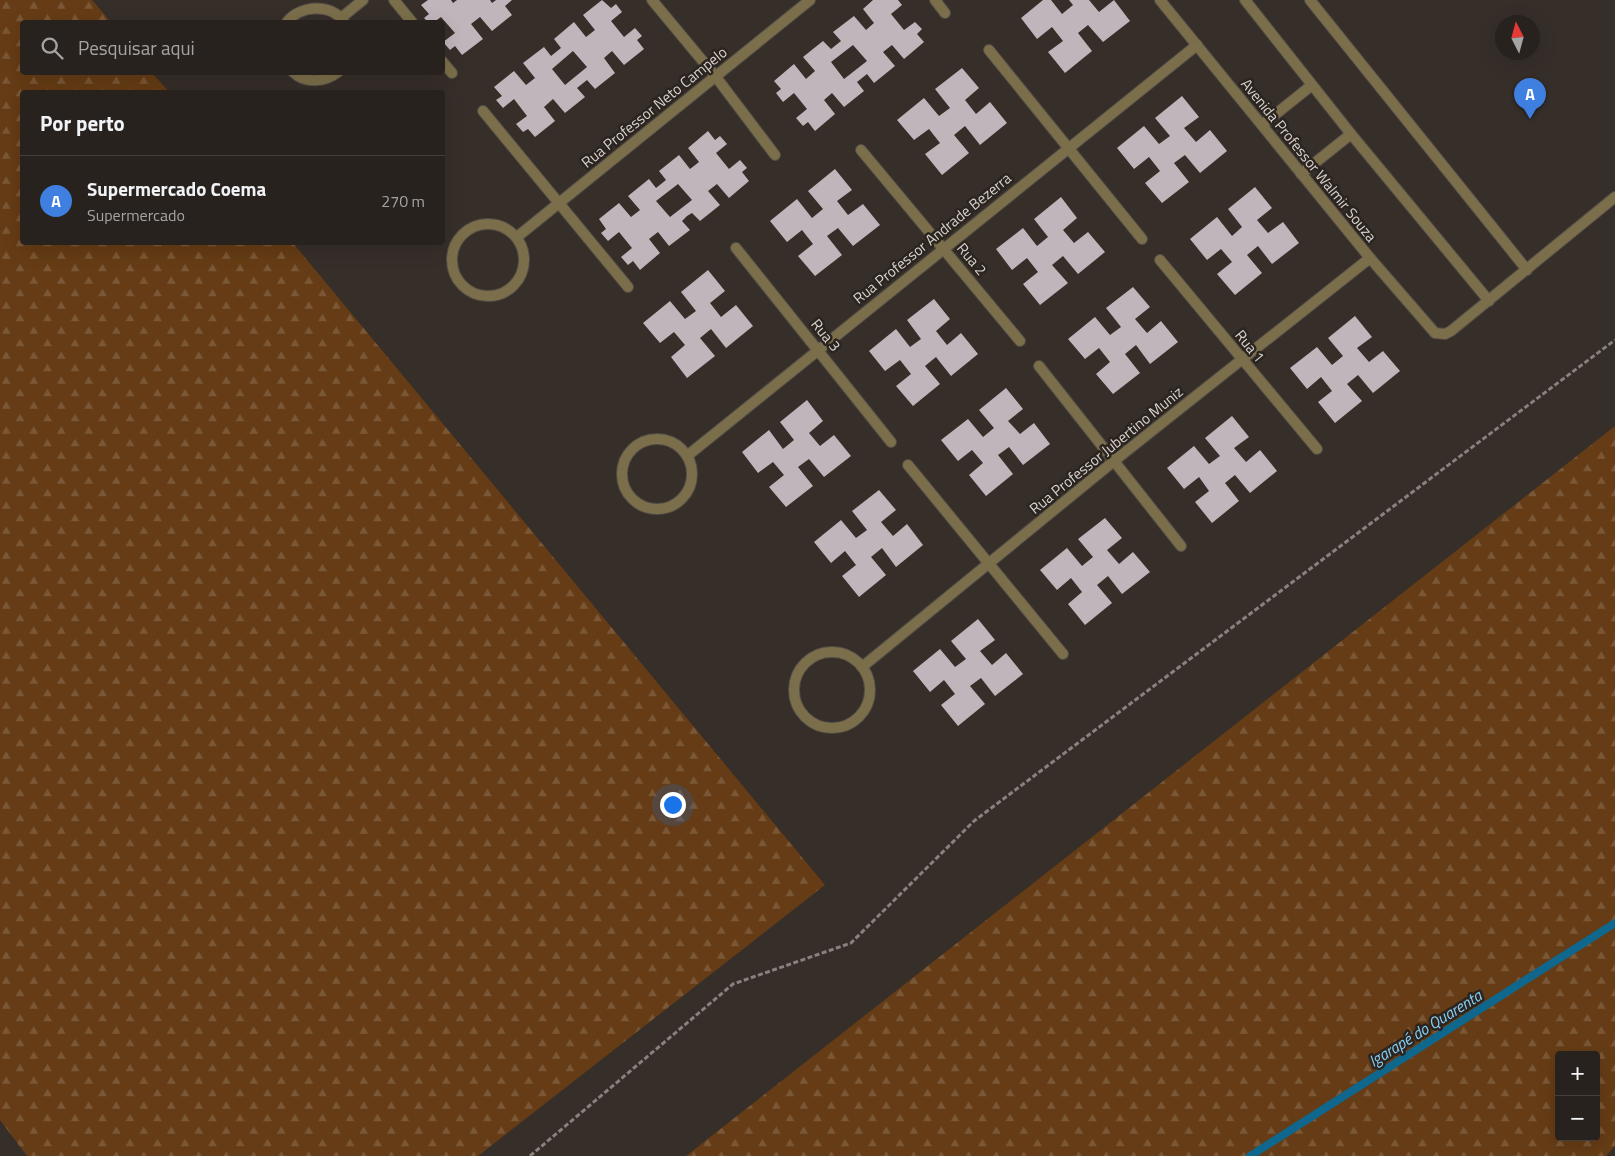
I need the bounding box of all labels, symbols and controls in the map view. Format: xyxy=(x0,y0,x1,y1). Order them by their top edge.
north arrow xyxy=(1495,15,1540,60)
search box xyxy=(20,20,445,75)
text: Pesquisar aqui xyxy=(78,33,195,62)
icon: search xyxy=(38,34,66,62)
street label: Rua Professor Neto Campelo xyxy=(576,41,732,173)
street label: Avenida Professor Walmir Souza xyxy=(1236,73,1383,247)
pin: A xyxy=(1514,78,1546,119)
text: Por perto xyxy=(40,107,125,139)
street label: Rua Professor Andrade Bezerra xyxy=(848,166,1017,309)
text: Supermercado Coema xyxy=(87,174,266,203)
text: A xyxy=(51,189,61,213)
text: 270 m xyxy=(381,189,425,213)
text: Supermercado xyxy=(87,203,185,227)
street label: Rua 2 xyxy=(951,238,993,280)
street label: Rua 3 xyxy=(806,314,846,356)
street label: Rua 1 xyxy=(1230,325,1270,367)
street label: Rua Professor Jubertino Muniz xyxy=(1024,381,1188,519)
your location xyxy=(660,792,686,818)
water label: Igarapé do Quarenta xyxy=(1364,983,1487,1072)
map controls xyxy=(1555,1051,1600,1141)
button: + xyxy=(1555,1051,1600,1096)
button: − xyxy=(1555,1096,1600,1141)

